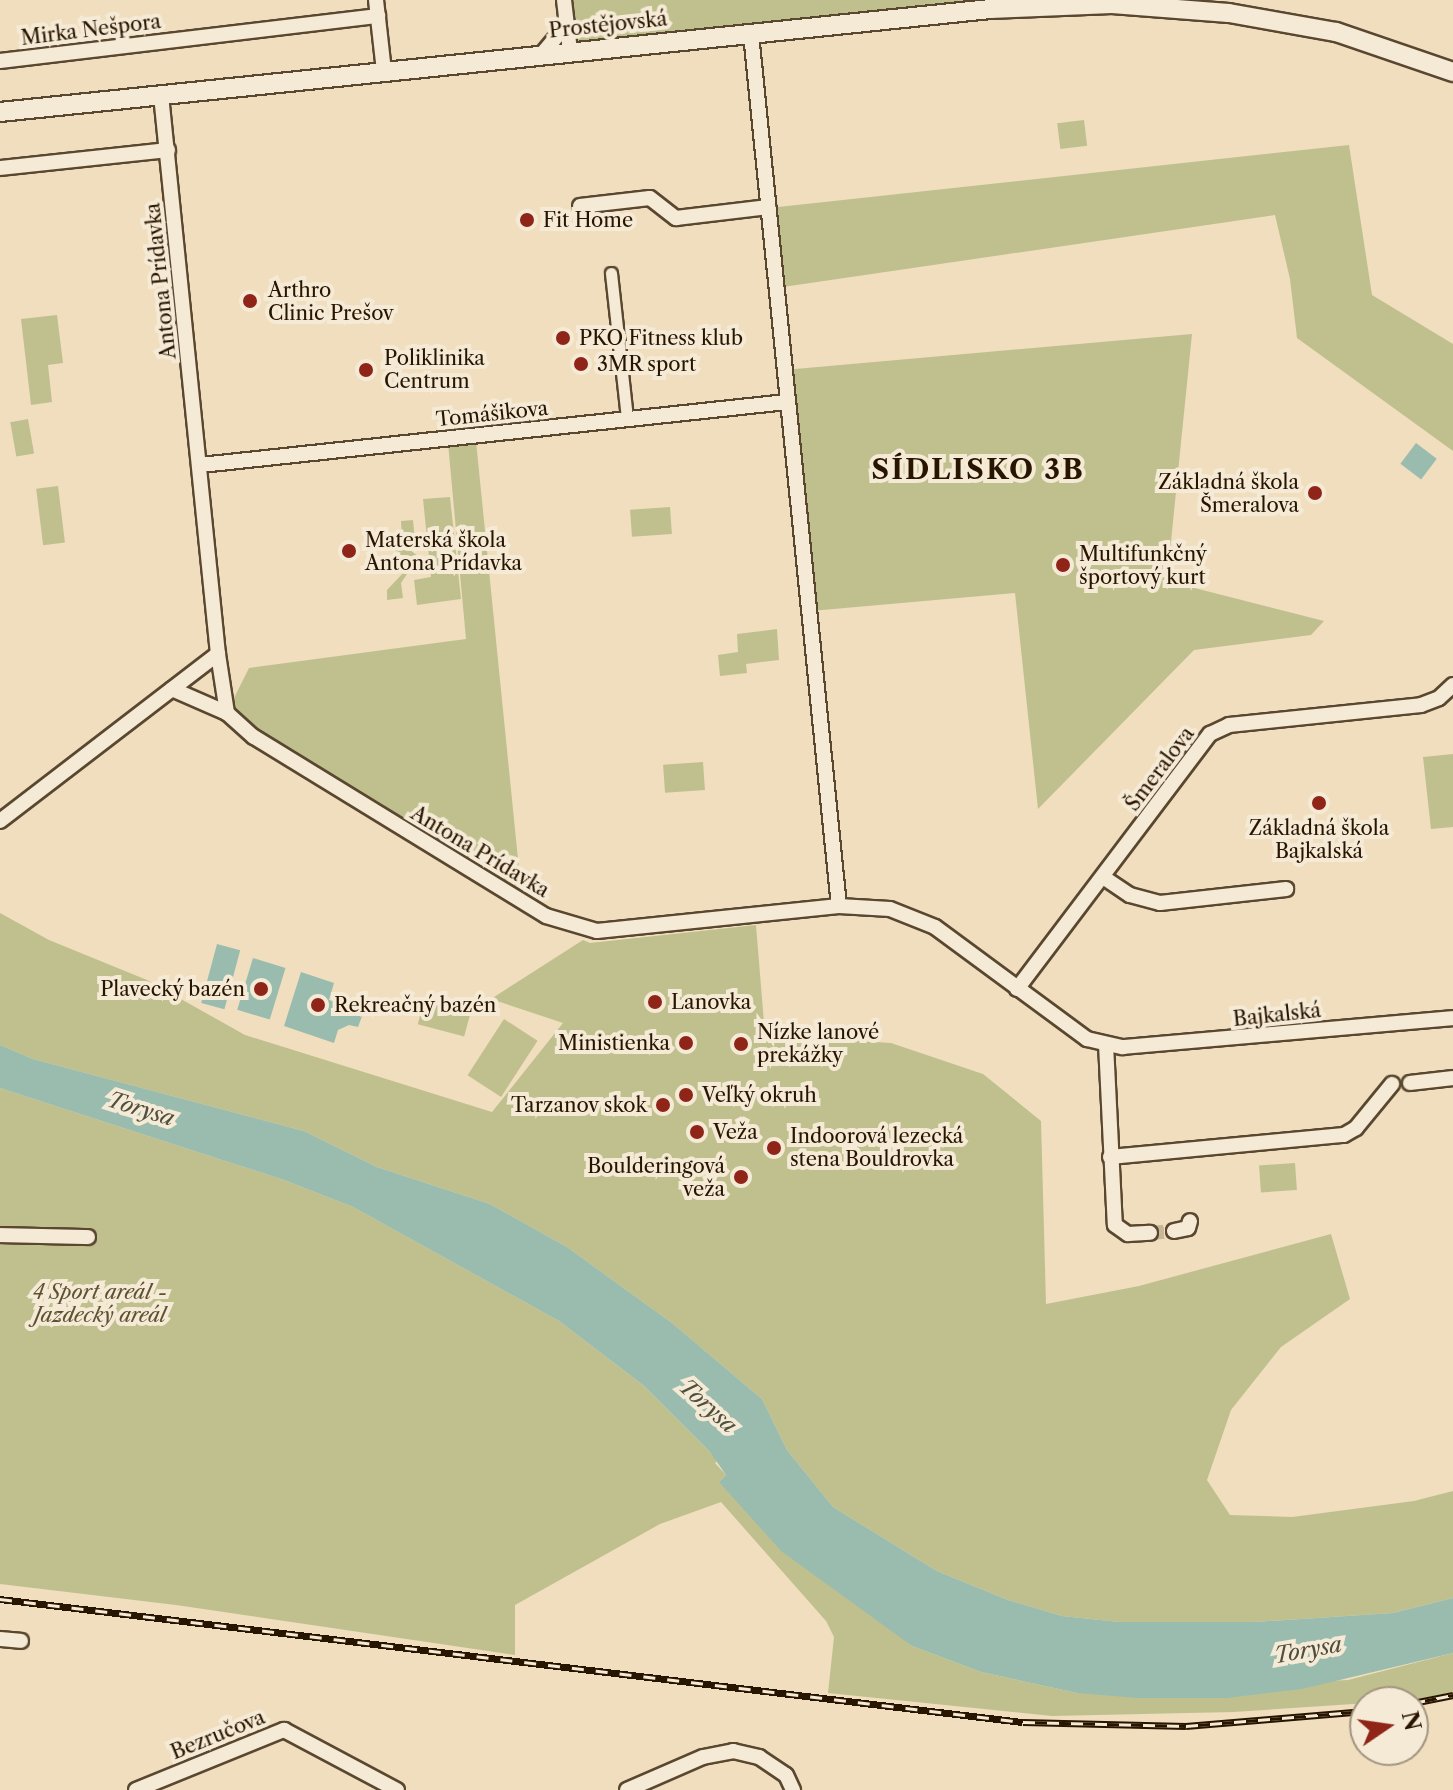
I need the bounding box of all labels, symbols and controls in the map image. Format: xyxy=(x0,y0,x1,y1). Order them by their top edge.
street label: Prostějovská xyxy=(548,7,668,43)
street label: Mirka Nešpora xyxy=(19,9,163,51)
street label: Antona Prídavka xyxy=(141,201,181,361)
place label: Fit Home xyxy=(543,208,633,232)
marker: Fit Home xyxy=(518,211,536,229)
place label: Arthro Clinic Prešov xyxy=(268,278,394,325)
marker: Arthro Clinic Prešov xyxy=(239,290,261,312)
place label: PKO Fitness klub xyxy=(579,326,743,350)
marker: PKO Fitness klub xyxy=(554,329,572,347)
place label: Poliklinika Centrum xyxy=(384,346,485,393)
place label: 3MR sport xyxy=(597,352,697,376)
marker: 3MR sport xyxy=(572,355,590,373)
marker: Poliklinika Centrum xyxy=(355,359,377,381)
street label: Tomášikova xyxy=(435,396,549,432)
district label: SÍDLISKO 3B xyxy=(871,452,1085,486)
place label: Základná škola Šmeralova xyxy=(1158,470,1299,517)
marker: Základná škola Šmeralova xyxy=(1306,484,1324,502)
place label: Materská škola Antona Prídavka xyxy=(365,528,522,575)
marker: Materská škola Antona Prídavka xyxy=(340,542,358,560)
place label: Multifunkčný športový kurt xyxy=(1079,542,1207,589)
marker: Multifunkčný športový kurt xyxy=(1054,556,1072,574)
street label: Šmeralova xyxy=(1121,722,1199,816)
marker: Základná škola Bajkalská xyxy=(1310,794,1328,812)
street label: Antona Prídavka xyxy=(406,801,554,903)
place label: Základná škola Bajkalská xyxy=(1249,816,1389,863)
place label: Plavecký bazén xyxy=(100,977,245,1001)
marker: Plavecký bazén xyxy=(252,980,270,998)
place label: Lanovka xyxy=(671,990,751,1014)
place label: Rekreačný bazén xyxy=(334,993,497,1017)
marker: Lanovka xyxy=(646,993,664,1011)
marker: Rekreačný bazén xyxy=(309,996,327,1014)
street label: Bajkalská xyxy=(1232,998,1322,1032)
place label: Nízke lanové prekážky xyxy=(757,1020,879,1067)
place label: Ministienka xyxy=(558,1031,670,1055)
marker: Ministienka xyxy=(677,1034,695,1052)
marker: Nízke lanové prekážky xyxy=(732,1035,750,1053)
place label: Veľký okruh xyxy=(702,1083,818,1107)
water label: Torysa xyxy=(105,1086,177,1132)
marker: Veľký okruh xyxy=(677,1086,695,1104)
place label: Tarzanov skok xyxy=(510,1093,647,1117)
marker: Tarzanov skok xyxy=(654,1096,672,1114)
place label: Veža xyxy=(713,1120,758,1144)
marker: Veža xyxy=(688,1123,706,1141)
place label: Indoorová lezecká stena Bouldrovka xyxy=(790,1124,964,1171)
marker: Indoorová lezecká stena Bouldrovka xyxy=(765,1139,783,1157)
place label: Boulderingová veža xyxy=(587,1154,725,1201)
marker: Boulderingová veža xyxy=(732,1168,750,1186)
park label: 4 Sport areál - Jazdecký areál xyxy=(32,1281,168,1328)
water label: Torysa xyxy=(674,1373,742,1439)
water label: Torysa xyxy=(1272,1631,1344,1669)
north arrow xyxy=(1349,1686,1429,1766)
street label: Bezručova xyxy=(167,1705,269,1765)
text: N xyxy=(1396,1709,1426,1733)

